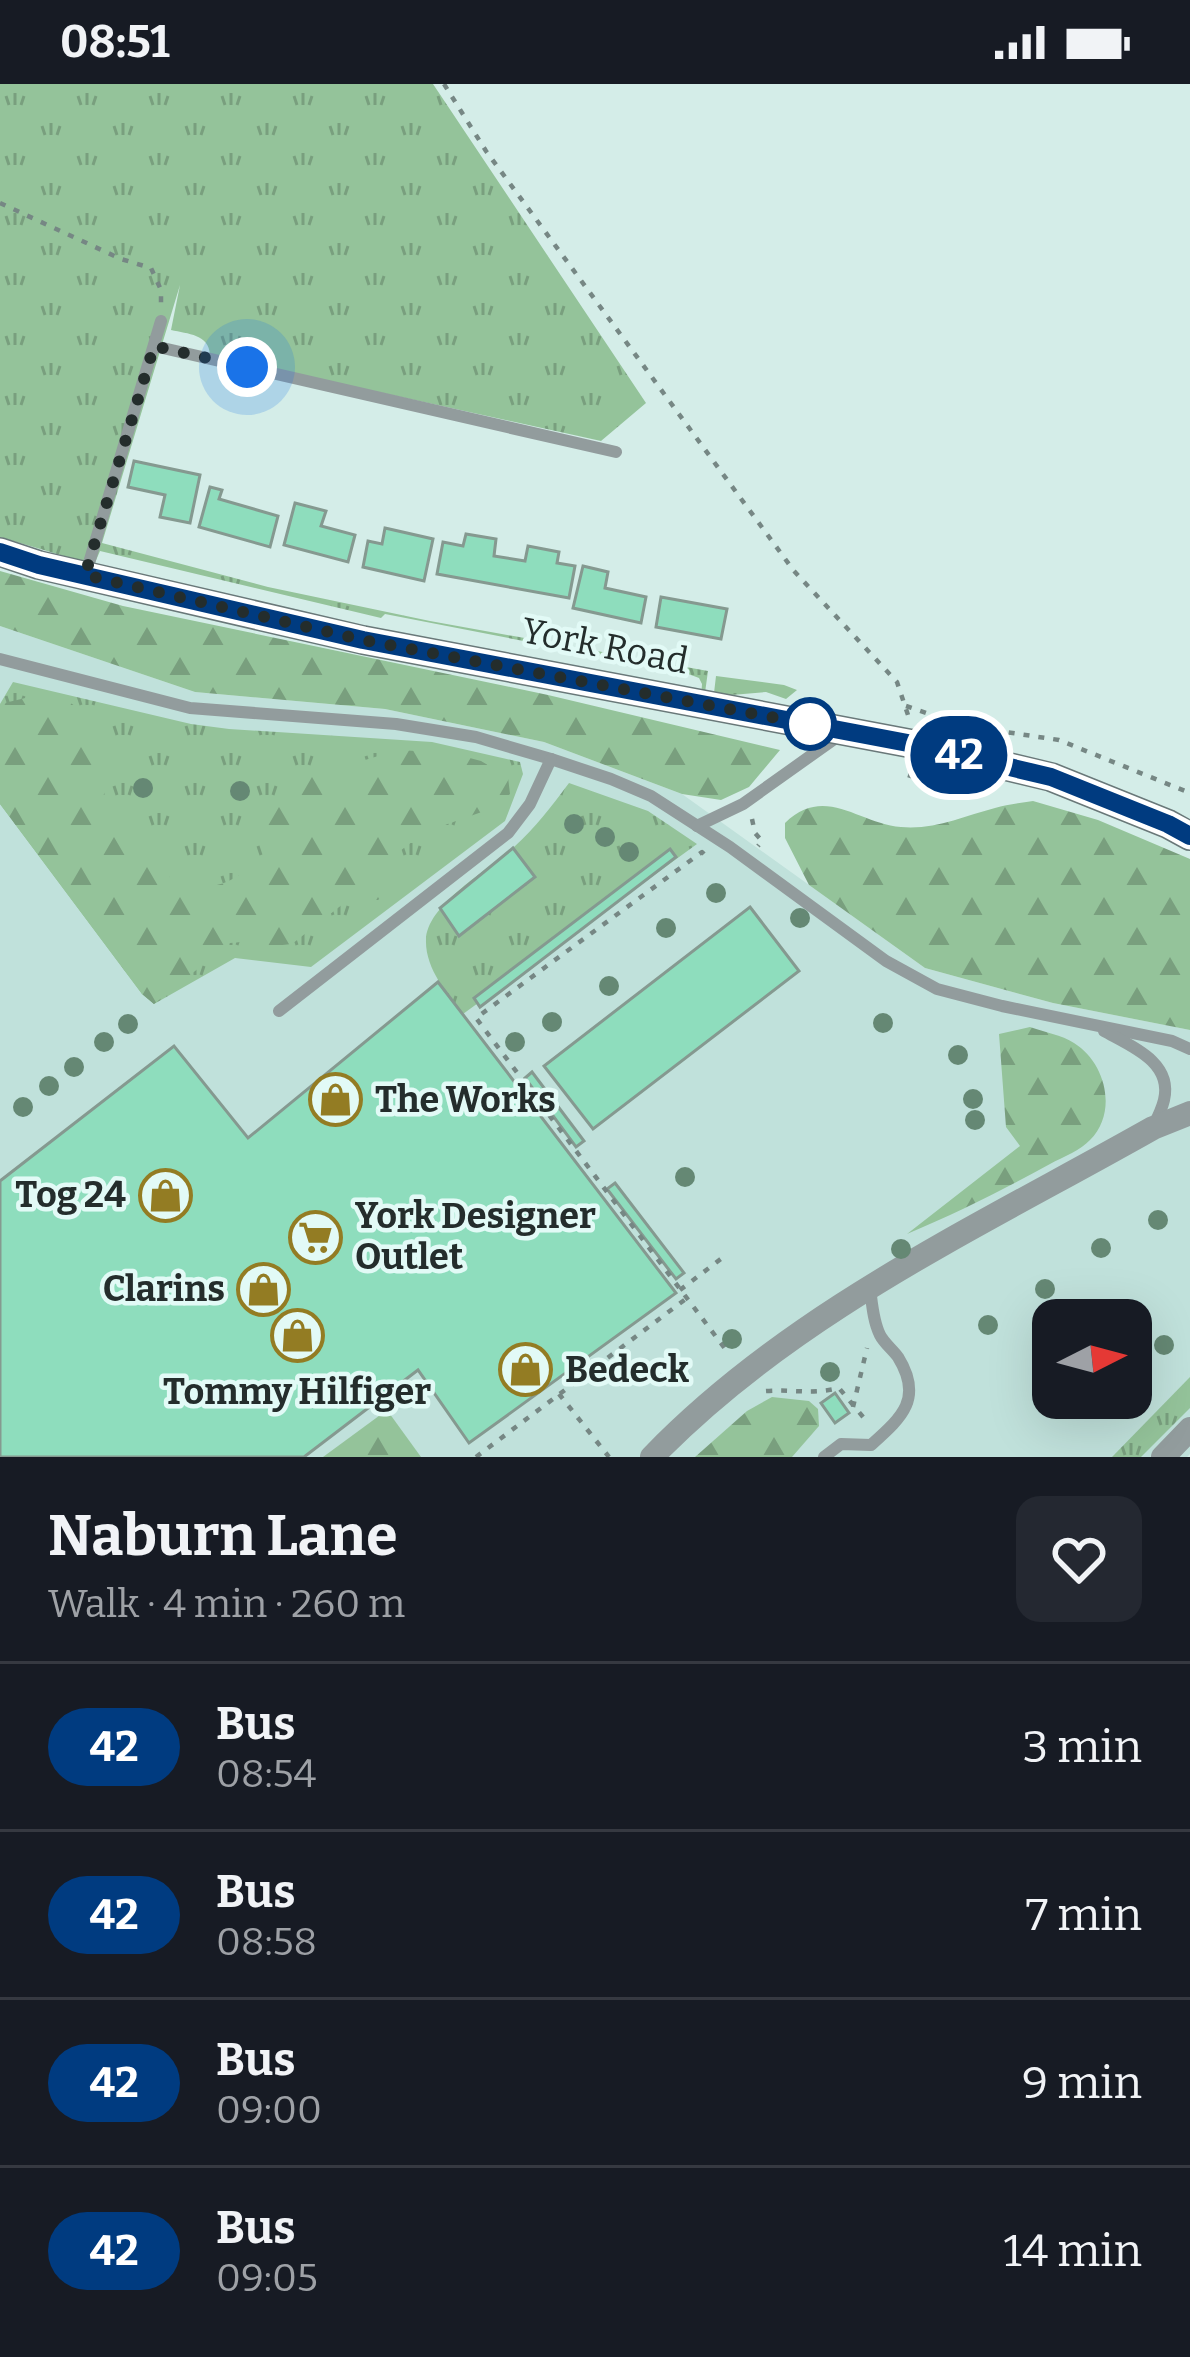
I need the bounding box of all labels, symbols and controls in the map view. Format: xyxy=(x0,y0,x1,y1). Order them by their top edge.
text: 08:51 xyxy=(60,15,170,69)
your location xyxy=(217,337,277,397)
street label: York Road xyxy=(518,608,692,684)
unlabelled marker xyxy=(785,699,835,749)
line badge: 42 xyxy=(905,716,1013,794)
text: 42 xyxy=(934,730,984,780)
shop icon: The Works xyxy=(308,1072,364,1128)
place label: The Works xyxy=(375,1078,556,1122)
shop icon: Tog 24 xyxy=(137,1167,193,1223)
place label: Tog 24 xyxy=(15,1173,126,1217)
place label: York Designer Outlet xyxy=(355,1194,596,1279)
supermarket icon: York Designer Outlet xyxy=(288,1209,344,1265)
shop icon: Clarins xyxy=(236,1261,292,1317)
place label: Clarins xyxy=(103,1267,225,1311)
north arrow xyxy=(1032,1299,1152,1419)
map controls xyxy=(1032,1299,1152,1419)
shop icon: Tommy Hilfiger xyxy=(269,1308,325,1364)
shop icon: Bedeck xyxy=(498,1342,554,1398)
place label: Bedeck xyxy=(565,1348,690,1392)
place label: Tommy Hilfiger xyxy=(163,1370,431,1414)
button: heart xyxy=(1016,1496,1142,1622)
text: Naburn Lane xyxy=(48,1502,398,1570)
text: Walk · 4 min · 260 m xyxy=(48,1581,405,1627)
text: Bus xyxy=(216,1697,295,1751)
text: 3 min xyxy=(1023,1720,1142,1774)
text: 42 xyxy=(89,1722,139,1772)
text: 08:54 xyxy=(216,1751,316,1797)
text: Bus xyxy=(216,1865,295,1919)
text: 7 min xyxy=(1026,1888,1142,1942)
text: 42 xyxy=(89,1890,139,1940)
text: 08:58 xyxy=(216,1919,317,1965)
text: Bus xyxy=(216,2033,295,2087)
text: 9 min xyxy=(1022,2056,1142,2110)
text: 42 xyxy=(89,2058,139,2108)
text: 09:00 xyxy=(216,2087,322,2133)
text: Bus xyxy=(216,2201,295,2255)
text: 14 min xyxy=(1004,2224,1142,2278)
text: 42 xyxy=(89,2226,139,2276)
text: 09:05 xyxy=(216,2255,318,2301)

